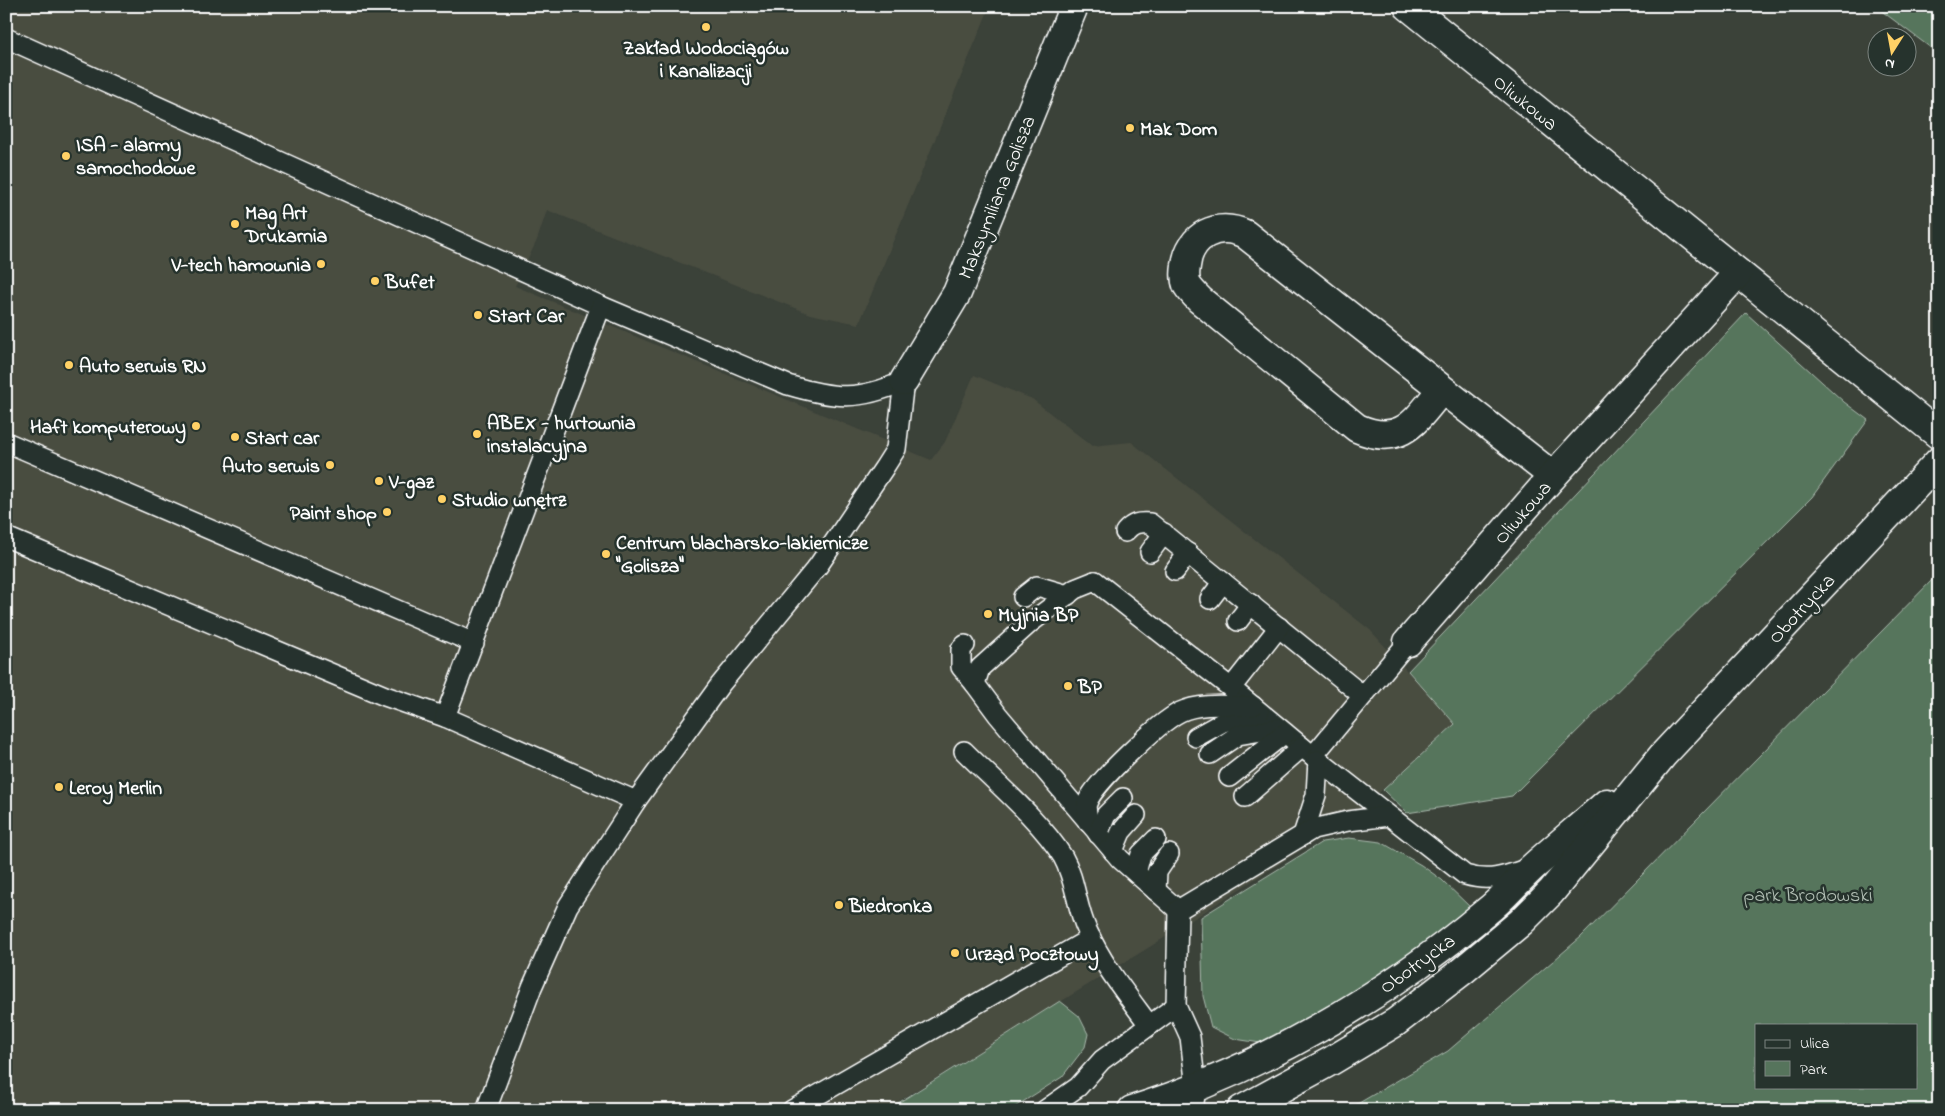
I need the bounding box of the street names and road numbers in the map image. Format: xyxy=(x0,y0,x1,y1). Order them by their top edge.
street label: Oliwkowa xyxy=(1486,69,1563,139)
street label: Maksymiliana Golisza xyxy=(952,112,1044,284)
street label: Oliwkowa xyxy=(1488,475,1560,552)
street label: Obotrycka xyxy=(1762,568,1843,651)
street label: Obotrycka xyxy=(1375,928,1462,1002)

